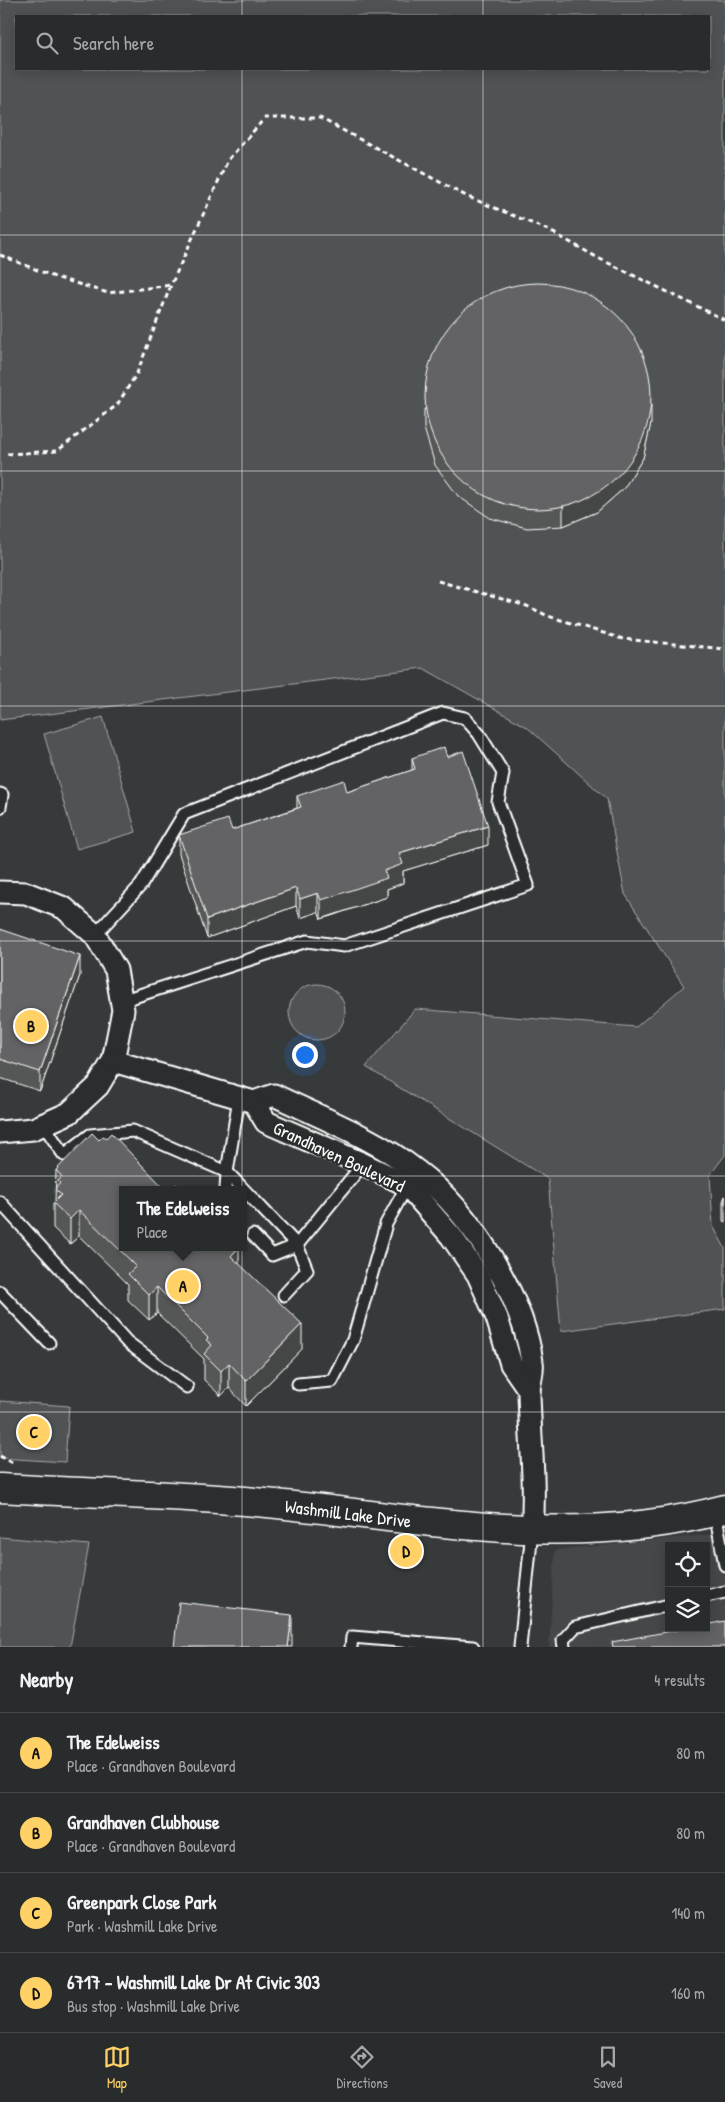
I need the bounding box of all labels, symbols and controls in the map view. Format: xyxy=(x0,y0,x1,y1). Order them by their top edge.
search box xyxy=(15,15,710,70)
icon: search xyxy=(33,29,61,57)
text: Search here xyxy=(73,30,154,56)
pin: B xyxy=(15,1007,47,1045)
your location xyxy=(292,1042,318,1068)
street label: Grandhaven Boulevard xyxy=(269,1115,409,1198)
popup xyxy=(119,1186,247,1251)
text: The Edelweiss xyxy=(137,1195,229,1221)
text: Place xyxy=(137,1221,168,1243)
pin: A xyxy=(167,1267,199,1305)
pin: C xyxy=(18,1413,50,1451)
street label: Washmill Lake Drive xyxy=(283,1493,413,1534)
pin: D xyxy=(390,1532,422,1570)
map controls xyxy=(665,1542,710,1632)
button: locate xyxy=(665,1542,710,1587)
button: layers xyxy=(665,1587,710,1632)
text: Nearby xyxy=(20,1665,73,1694)
text: 4 results xyxy=(654,1669,705,1691)
text: The Edelweiss xyxy=(67,1729,159,1755)
text: A xyxy=(32,1742,40,1764)
text: 80 m xyxy=(676,1742,705,1764)
text: Place · Grandhaven Boulevard xyxy=(67,1755,235,1777)
text: Grandhaven Clubhouse xyxy=(67,1809,219,1835)
text: B xyxy=(32,1822,40,1844)
text: 80 m xyxy=(676,1822,705,1844)
text: Place · Grandhaven Boulevard xyxy=(67,1835,235,1857)
text: Greenpark Close Park xyxy=(67,1889,216,1915)
text: C xyxy=(32,1902,40,1924)
text: 140 m xyxy=(671,1902,705,1924)
text: Park · Washmill Lake Drive xyxy=(67,1915,217,1937)
text: 6717 - Washmill Lake Dr At Civic 303 xyxy=(67,1969,320,1995)
text: D xyxy=(32,1982,40,2004)
text: 160 m xyxy=(671,1982,705,2004)
text: Bus stop · Washmill Lake Drive xyxy=(67,1995,240,2017)
tab: Map xyxy=(103,2043,131,2092)
tab: Directions xyxy=(336,2043,388,2092)
tab: Saved xyxy=(594,2043,622,2092)

